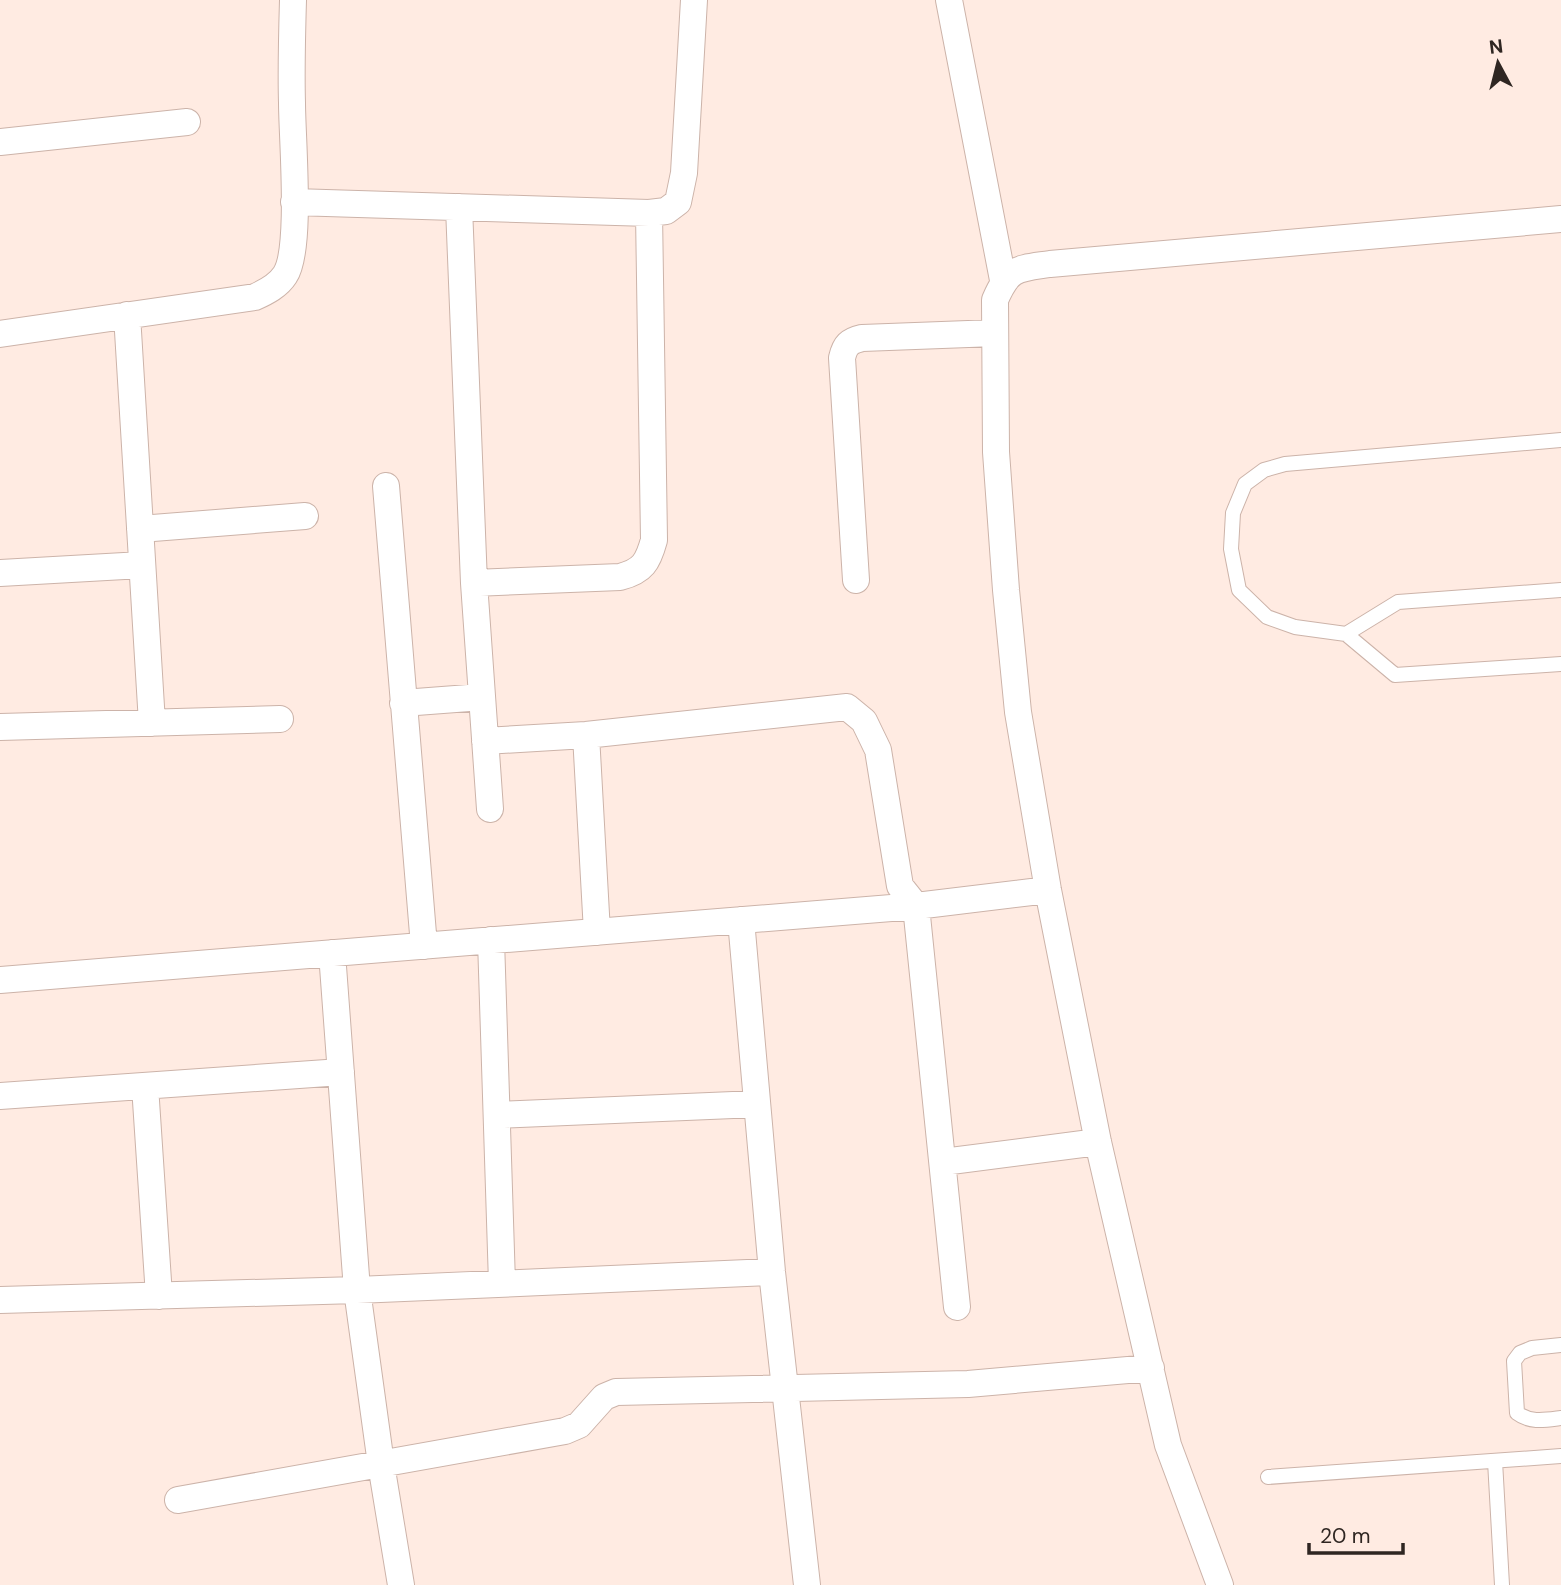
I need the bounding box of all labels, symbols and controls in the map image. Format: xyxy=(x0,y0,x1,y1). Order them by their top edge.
north arrow xyxy=(1463,28,1533,98)
text: N xyxy=(1488,33,1504,60)
scale bar xyxy=(1309,1512,1404,1556)
text: 20 m xyxy=(1320,1522,1371,1550)

